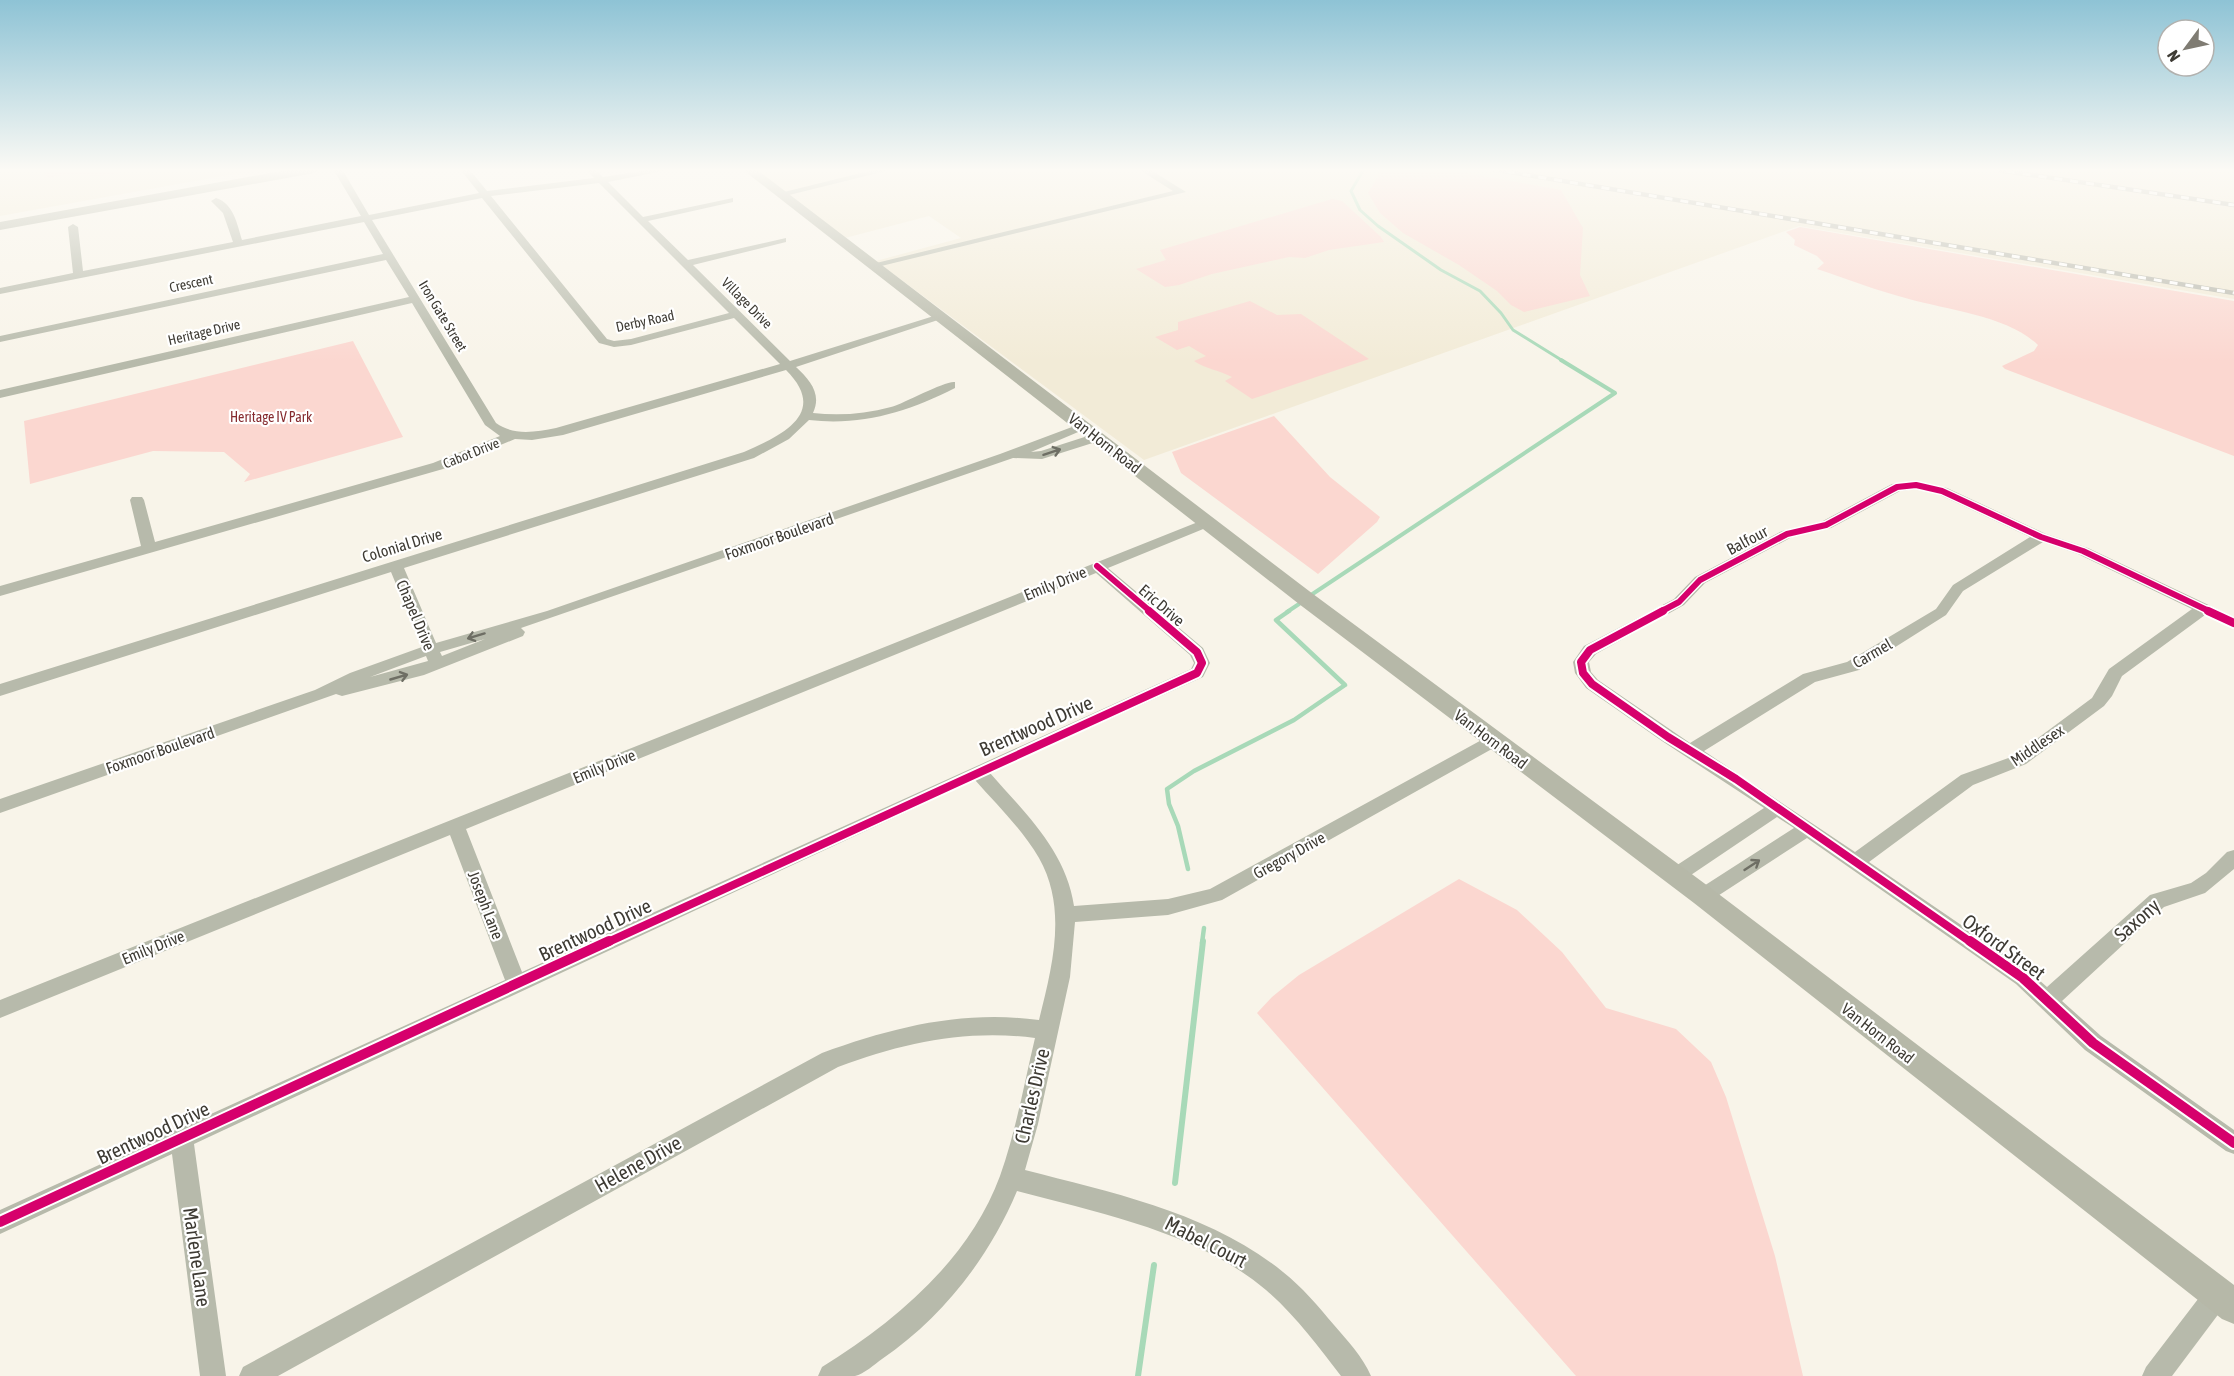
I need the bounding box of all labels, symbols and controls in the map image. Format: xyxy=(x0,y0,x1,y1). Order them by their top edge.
north arrow xyxy=(2156,18,2216,78)
text: N xyxy=(2163,47,2184,65)
street label: Crescent xyxy=(168,271,214,295)
street label: Village Drive xyxy=(718,274,776,332)
street label: Iron Gate Street xyxy=(416,278,470,354)
street label: Derby Road xyxy=(614,307,676,335)
street label: Heritage Drive xyxy=(166,316,242,348)
park label: Heritage IV Park xyxy=(230,409,312,425)
street label: Van Horn Road xyxy=(1065,409,1145,477)
street label: Cabot Drive xyxy=(441,435,501,471)
one-way arrow xyxy=(1042,445,1061,456)
street label: Foxmoor Boulevard xyxy=(722,509,836,563)
street label: Balfour xyxy=(1724,522,1771,558)
street label: Colonial Drive xyxy=(360,524,444,566)
street label: Emily Drive xyxy=(1021,562,1089,605)
street label: Chapel Drive xyxy=(392,577,439,653)
street label: Eric Drive xyxy=(1136,580,1188,630)
one-way arrow xyxy=(467,631,486,642)
street label: Carmel xyxy=(1849,634,1896,671)
one-way arrow xyxy=(389,671,408,682)
street label: Brentwood Drive xyxy=(976,690,1096,761)
street label: Van Horn Road xyxy=(1451,706,1531,772)
street label: Middlesex xyxy=(2007,720,2067,769)
street label: Foxmoor Boulevard xyxy=(103,723,217,777)
street label: Emily Drive xyxy=(570,745,638,788)
street label: Gregory Drive xyxy=(1250,828,1328,883)
one-way arrow xyxy=(1743,858,1760,870)
street label: Joseph Lane xyxy=(464,868,507,942)
street label: Brentwood Drive xyxy=(535,893,655,966)
street label: Saxony xyxy=(2109,894,2164,946)
street label: Oxford Street xyxy=(1958,909,2050,984)
street label: Emily Drive xyxy=(119,926,187,969)
street label: Van Horn Road xyxy=(1838,999,1918,1067)
street label: Charles Drive xyxy=(1009,1046,1054,1146)
street label: Brentwood Drive xyxy=(93,1096,213,1169)
street label: Helene Drive xyxy=(591,1130,685,1197)
street label: Marlene Lane xyxy=(179,1206,216,1308)
street label: Mabel Court xyxy=(1161,1211,1251,1272)

